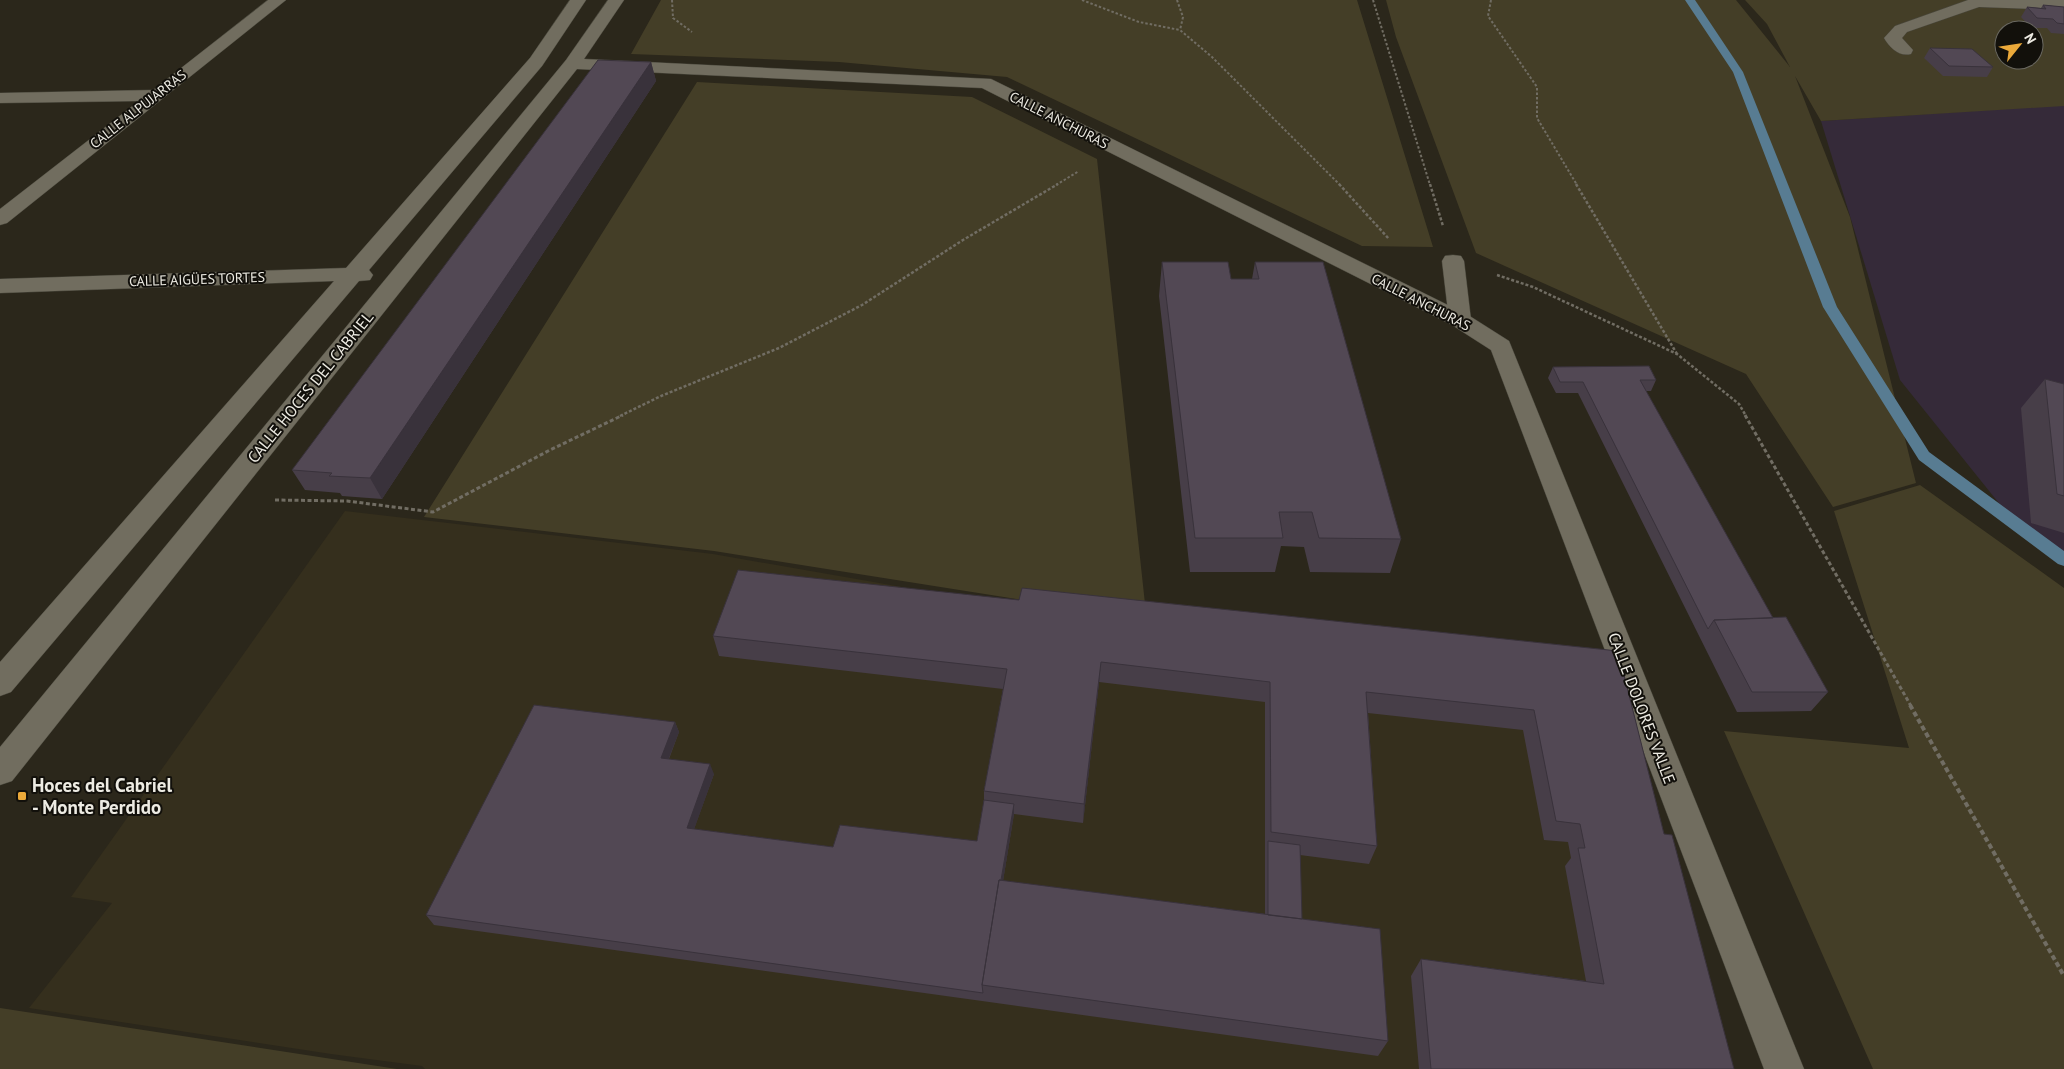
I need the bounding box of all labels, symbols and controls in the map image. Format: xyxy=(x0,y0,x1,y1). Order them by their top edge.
north arrow xyxy=(1994,20,2044,70)
text: N xyxy=(2020,30,2040,47)
street label: CALLE ALPUJARRAS xyxy=(86,66,190,152)
street label: CALLE ANCHURAS xyxy=(1006,87,1112,153)
street label: CALLE AIGÜES TORTES xyxy=(129,268,265,290)
street label: CALLE ANCHURAS xyxy=(1368,269,1474,335)
street label: CALLE HOCES DEL CABRIEL xyxy=(243,307,377,467)
street label: CALLE DOLORES VALLE xyxy=(1604,630,1680,786)
place label: Hoces del Cabriel - Monte Perdido xyxy=(32,773,172,819)
marker: Hoces del Cabriel - Monte Perdido xyxy=(16,790,28,802)

